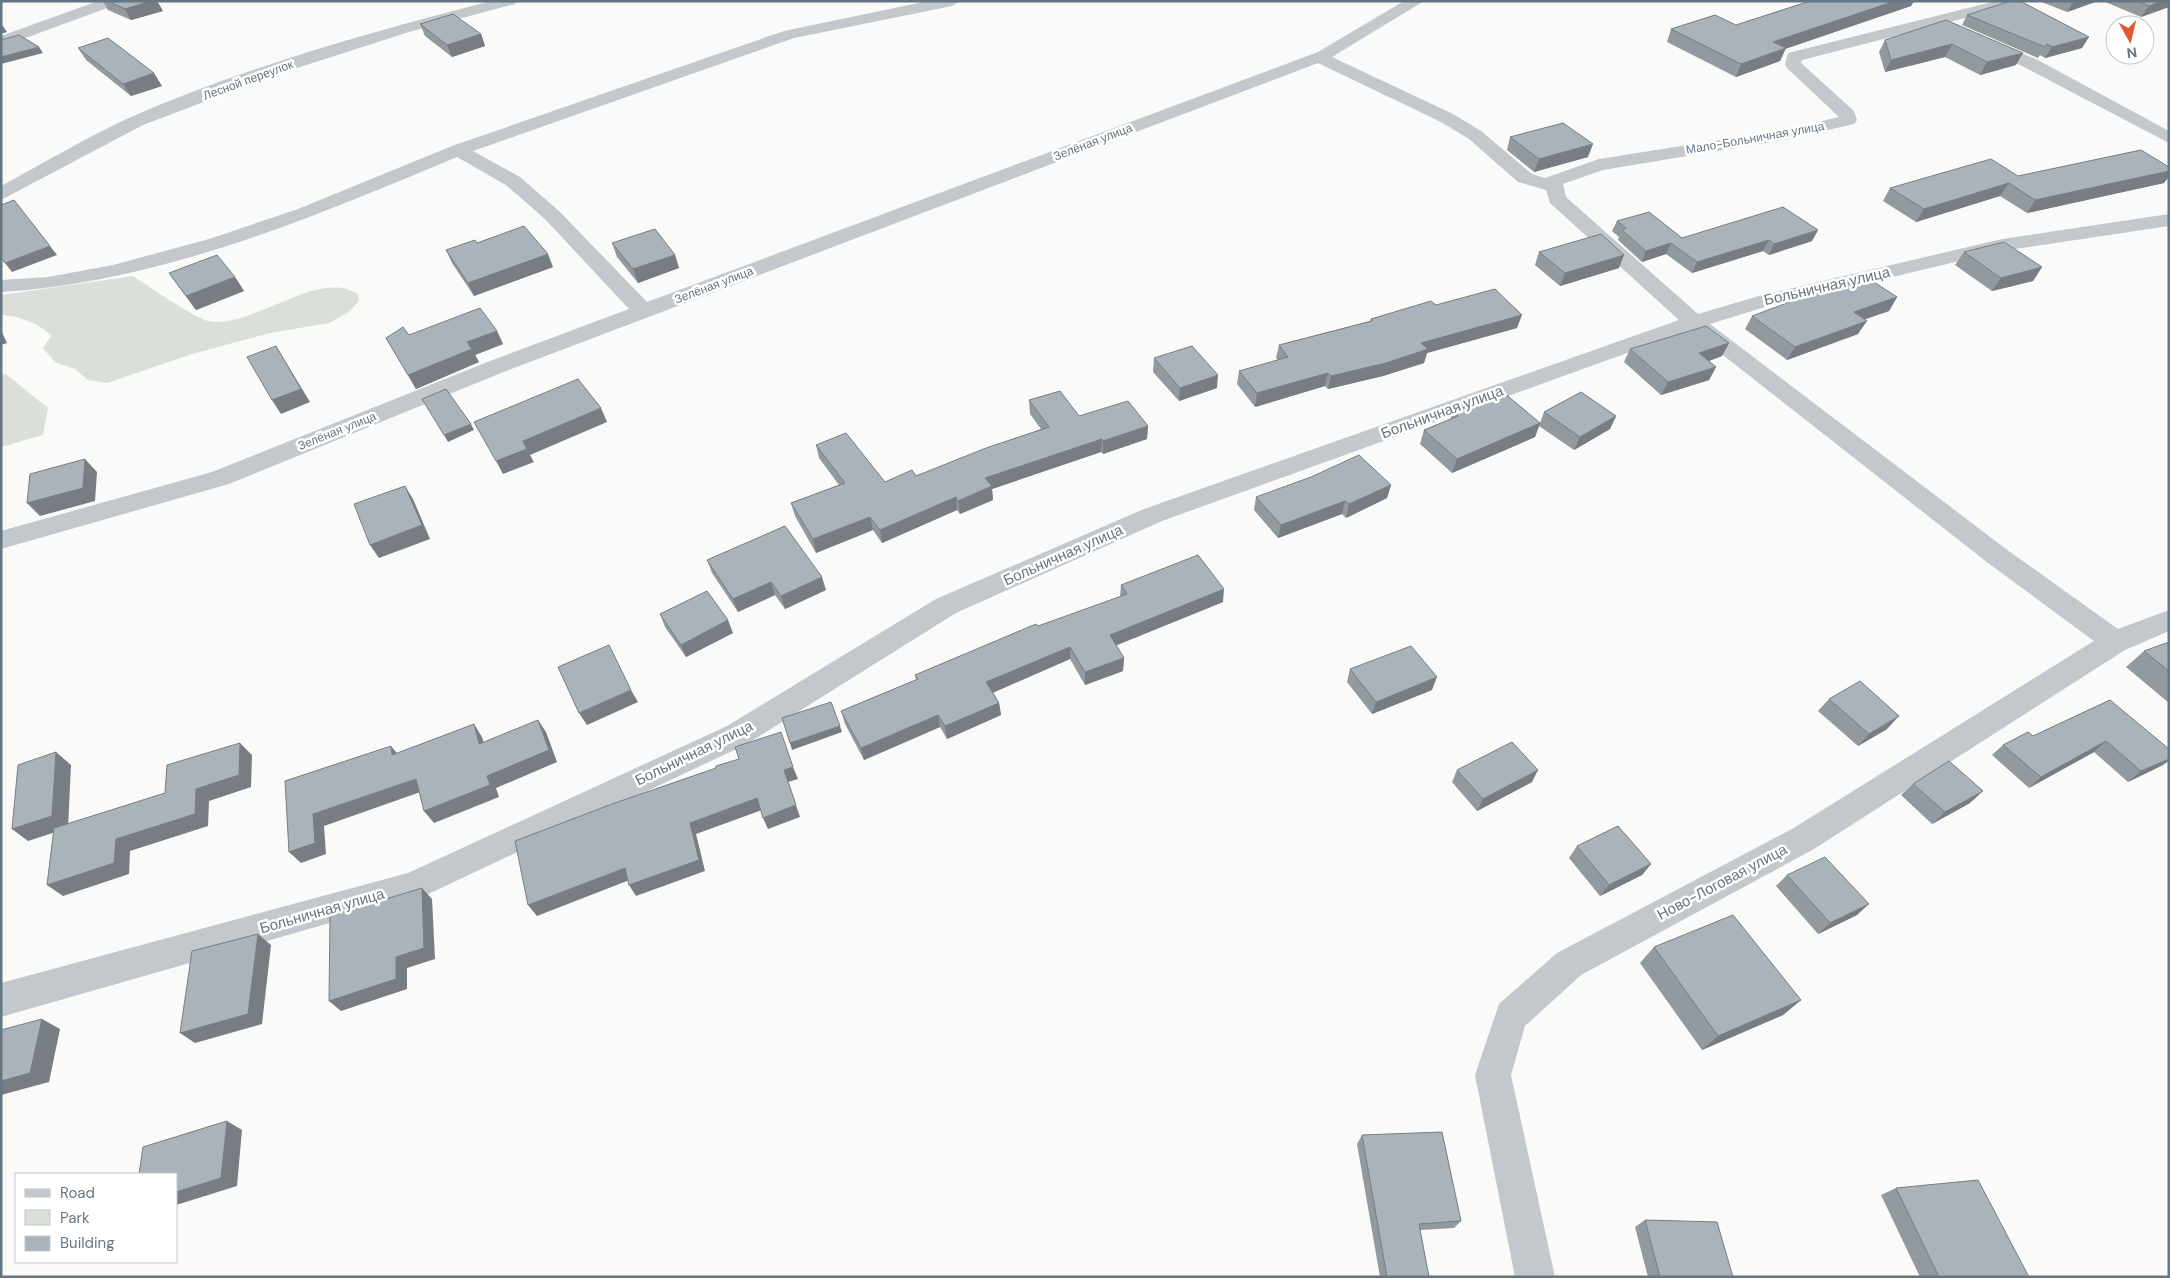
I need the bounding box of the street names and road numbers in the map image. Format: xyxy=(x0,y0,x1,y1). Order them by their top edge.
street label: Лесной переулок xyxy=(201,56,296,104)
street label: Мало-Больничная улица xyxy=(1685,118,1826,158)
street label: Зелёная улица xyxy=(1051,120,1135,164)
street label: Больничная улица xyxy=(1762,262,1893,310)
street label: Зелёная улица xyxy=(672,263,756,307)
street label: Больничная улица xyxy=(1378,380,1507,443)
street label: Зелёная улица xyxy=(295,408,379,454)
street label: Больничная улица xyxy=(1000,519,1127,590)
street label: Больничная улица xyxy=(632,715,757,790)
street label: Ново-Логовая улица xyxy=(1653,839,1791,925)
street label: Больничная улица xyxy=(257,883,387,938)

